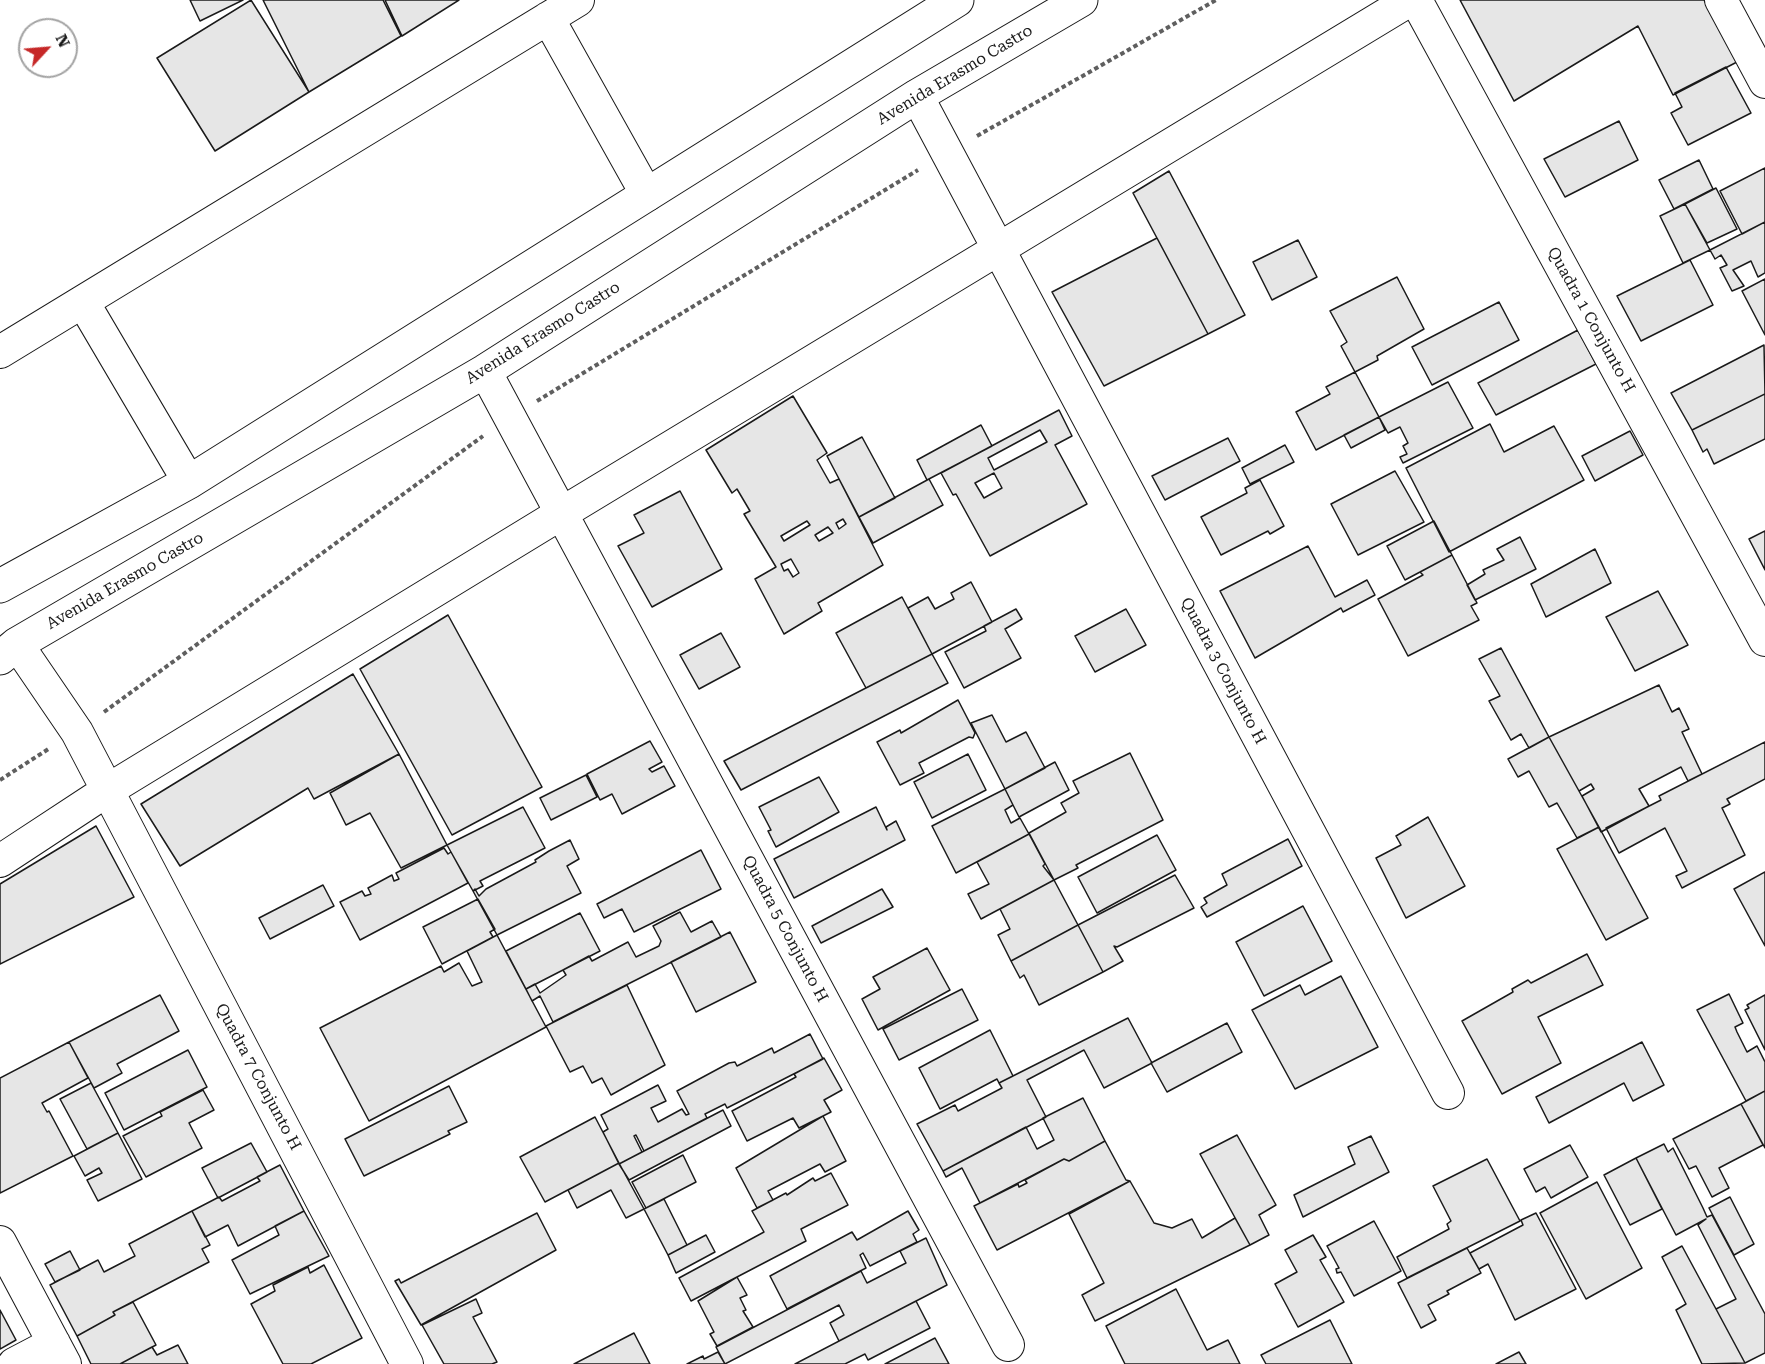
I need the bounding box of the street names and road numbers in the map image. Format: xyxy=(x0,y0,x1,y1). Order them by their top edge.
street label: Avenida Erasmo Castro xyxy=(874,21,1036,129)
street label: Quadra 1 Conjunto H xyxy=(1543,244,1639,396)
street label: Avenida Erasmo Castro xyxy=(462,278,624,388)
street label: Avenida Erasmo Castro xyxy=(43,528,207,634)
street label: Quadra 3 Conjunto H xyxy=(1176,594,1270,748)
street label: Quadra 5 Conjunto H xyxy=(738,852,832,1006)
street label: Quadra 7 Conjunto H xyxy=(211,1000,305,1154)

